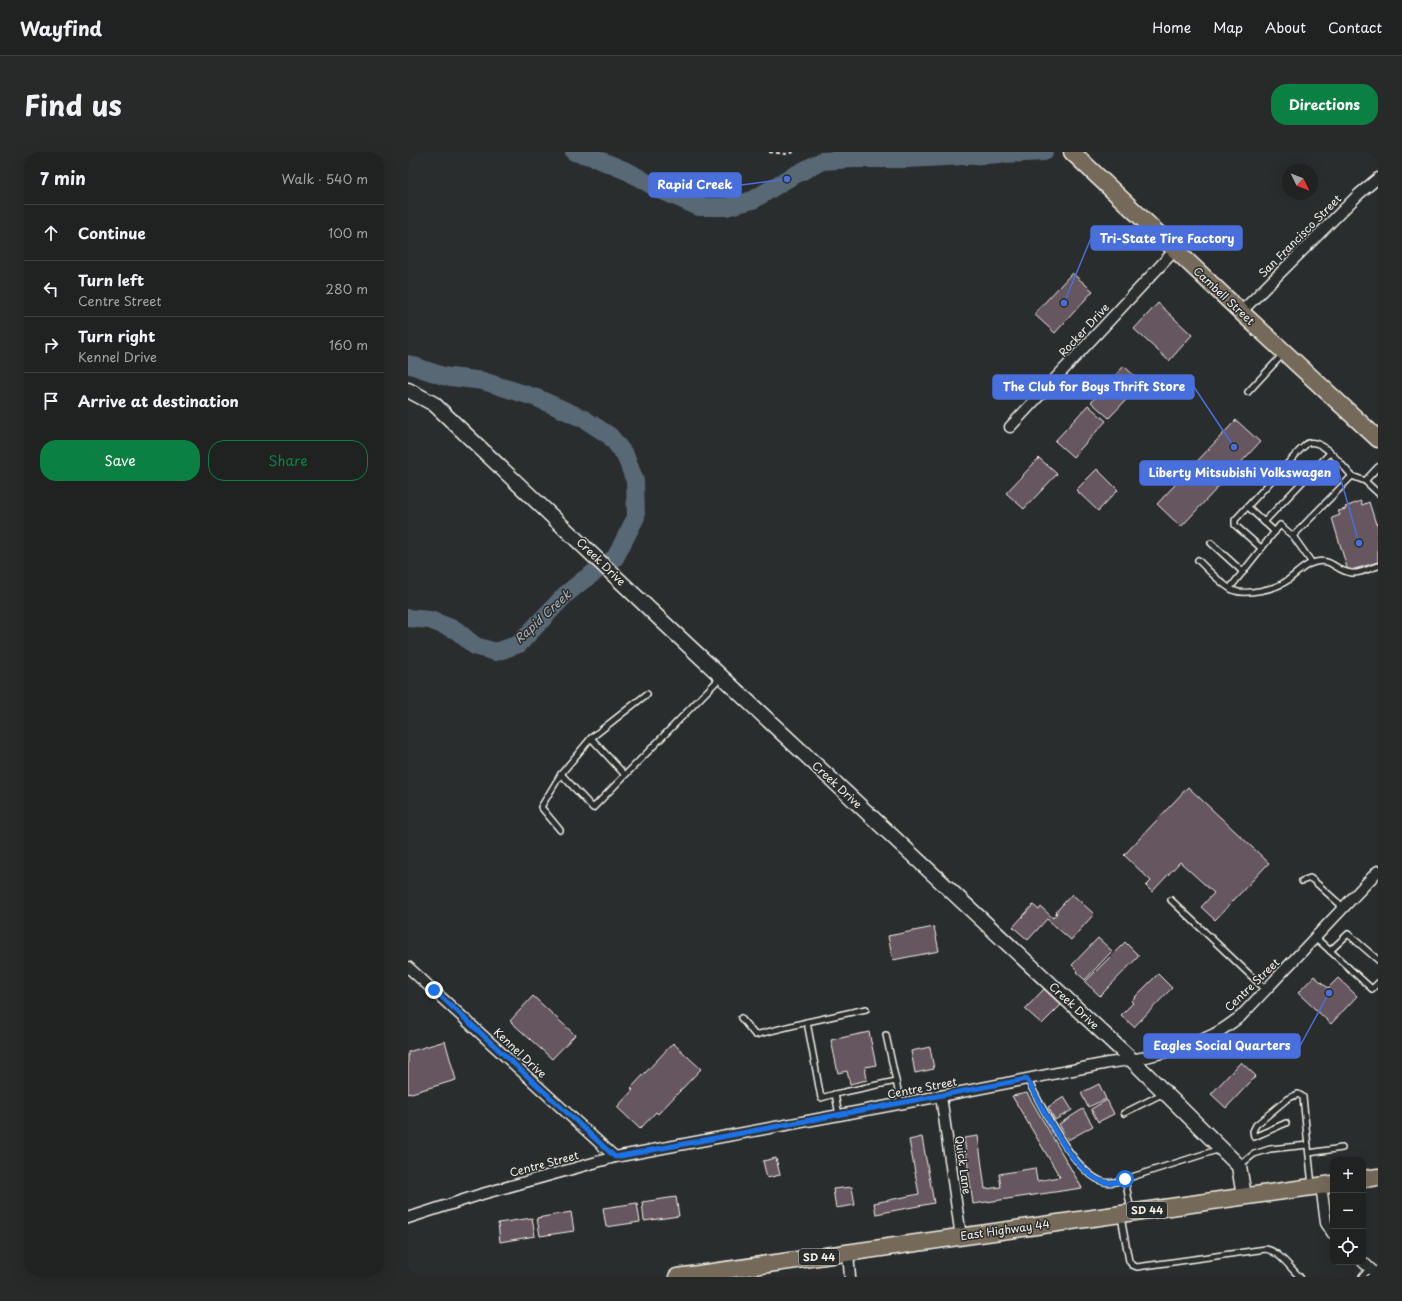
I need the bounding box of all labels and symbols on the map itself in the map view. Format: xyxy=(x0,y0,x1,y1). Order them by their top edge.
north arrow xyxy=(1282,164,1318,200)
callout: Rapid Creek xyxy=(649,173,741,197)
text: Rapid Creek xyxy=(657,175,733,193)
street label: San Francisco Street xyxy=(1254,190,1345,281)
callout: Tri-State Tire Factory xyxy=(1091,226,1242,250)
text: Tri-State Tire Factory xyxy=(1100,229,1235,247)
street label: Cambell Street xyxy=(1190,263,1259,329)
street label: Rocker Drive xyxy=(1054,299,1113,360)
callout: The Club for Boys Thrift Store xyxy=(993,375,1194,399)
text: The Club for Boys Thrift Store xyxy=(1003,377,1186,395)
callout: Liberty Mitsubishi Volkswagen xyxy=(1140,461,1339,485)
text: Liberty Mitsubishi Volkswagen xyxy=(1149,463,1331,481)
street label: Creek Drive xyxy=(573,534,630,590)
water label: Rapid Creek xyxy=(510,585,575,647)
street label: Creek Drive xyxy=(809,757,866,812)
street label: Centre Street xyxy=(1220,954,1283,1015)
street label: Creek Drive xyxy=(1046,978,1103,1033)
route end xyxy=(425,981,443,999)
street label: Kennel Drive xyxy=(490,1024,551,1082)
callout: Eagles Social Quarters xyxy=(1144,1034,1300,1058)
text: Eagles Social Quarters xyxy=(1153,1036,1291,1054)
street label: Centre Street xyxy=(886,1072,958,1103)
street label: Quick Lane xyxy=(951,1134,976,1196)
street label: Centre Street xyxy=(508,1146,580,1181)
route start xyxy=(1116,1170,1134,1188)
road number: SD 44 xyxy=(1127,1202,1167,1218)
street label: East Highway 44 xyxy=(959,1215,1051,1244)
road number: SD 44 xyxy=(799,1249,839,1265)

